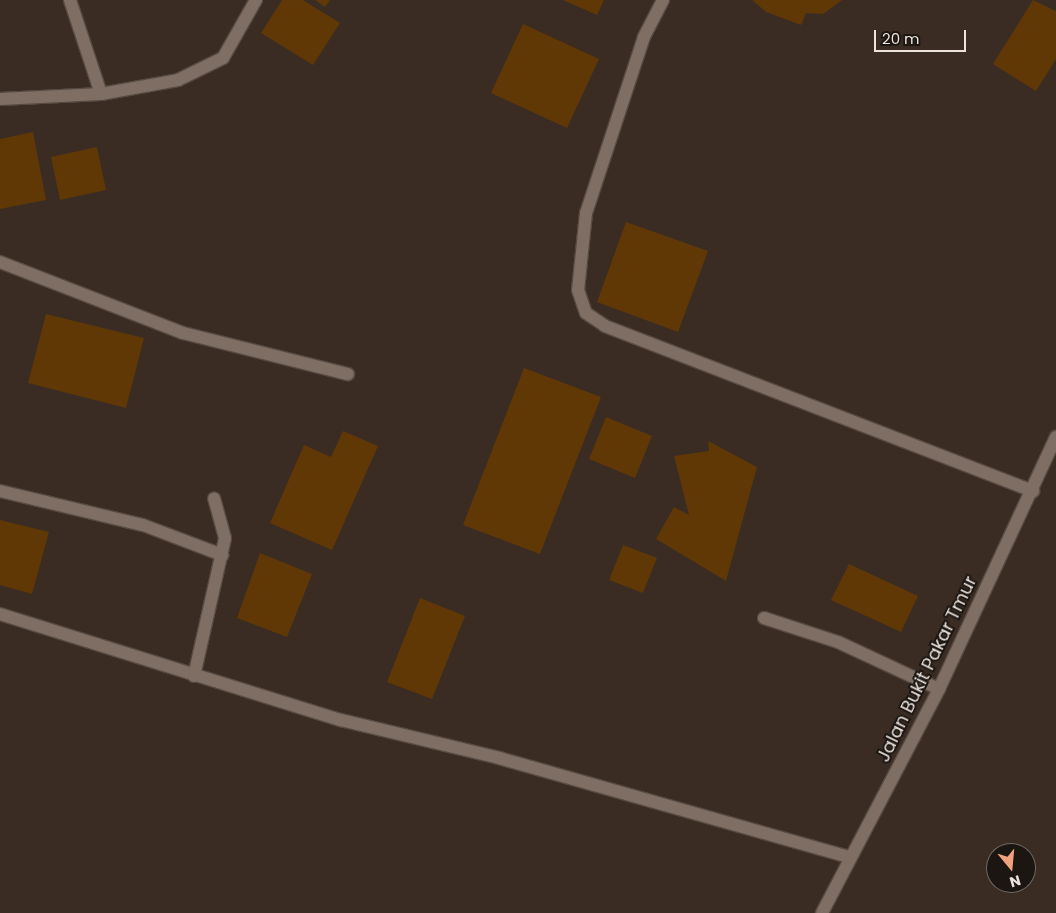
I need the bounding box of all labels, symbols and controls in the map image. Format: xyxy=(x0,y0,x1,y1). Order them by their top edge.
scale bar xyxy=(876,20,968,52)
text: 20 m xyxy=(882,28,920,49)
street label: Jalan Bukit Pakar Tmur xyxy=(873,572,981,766)
north arrow xyxy=(986,843,1036,893)
text: N xyxy=(1007,870,1023,892)

